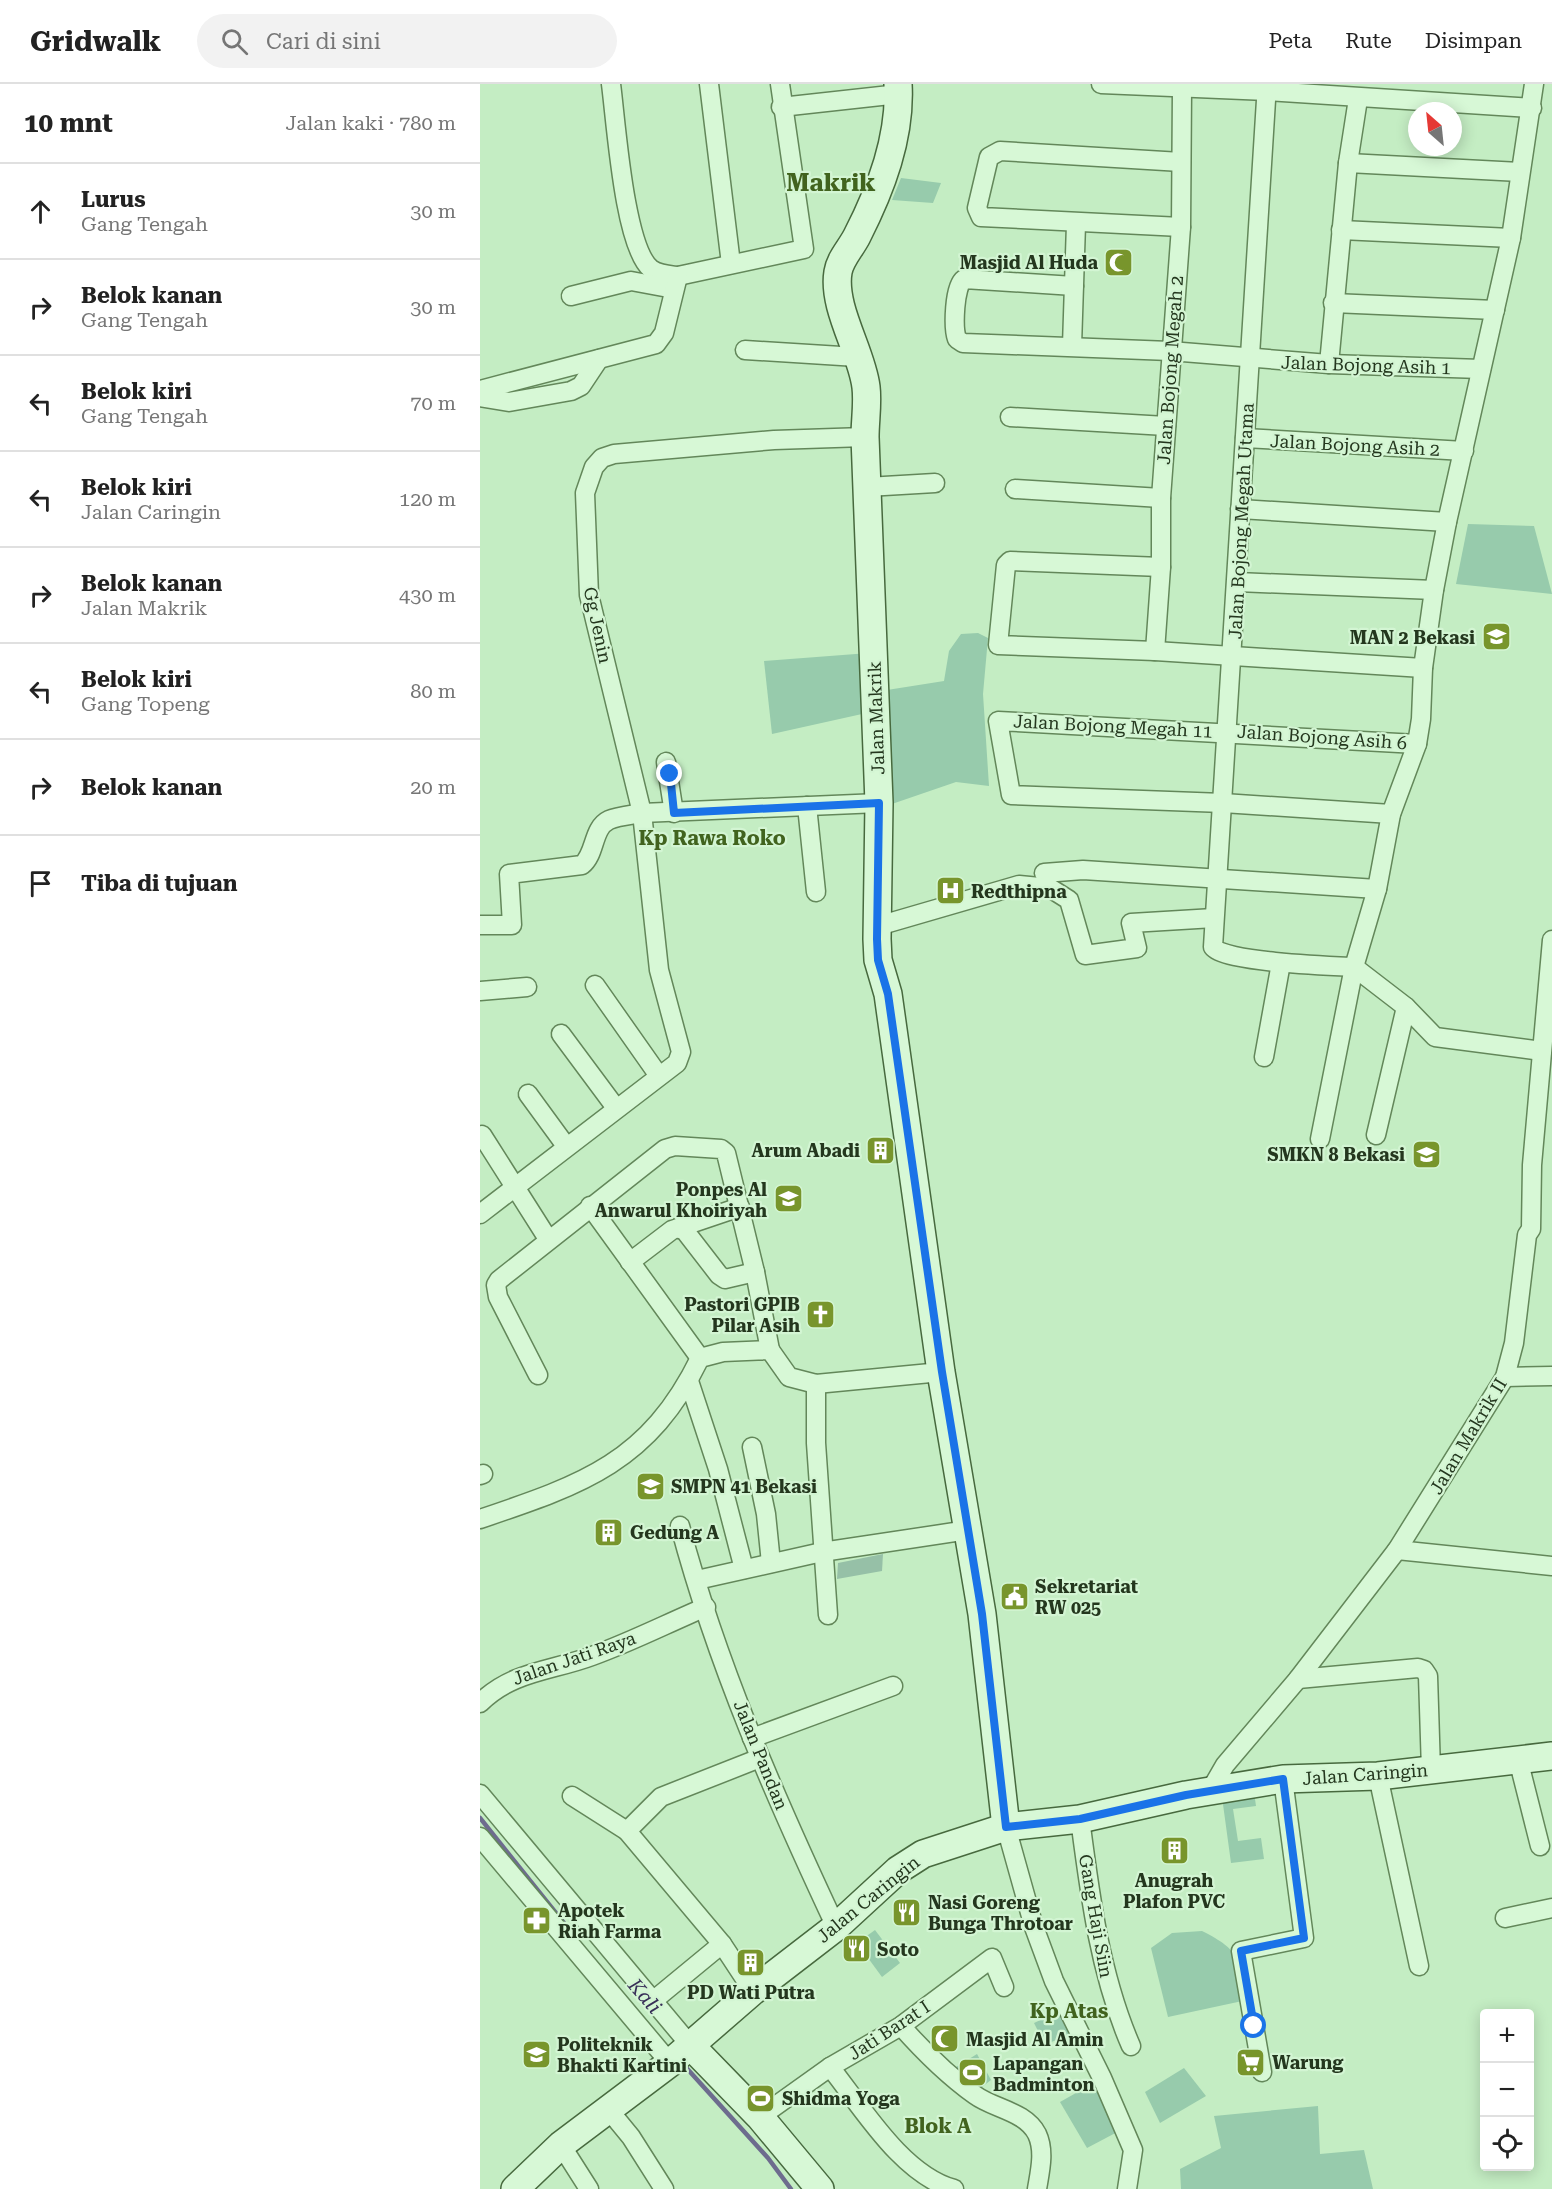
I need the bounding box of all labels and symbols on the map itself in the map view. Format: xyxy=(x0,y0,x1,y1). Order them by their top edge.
north arrow xyxy=(1408,102,1462,156)
district label: Makrik xyxy=(786,169,876,197)
mosque icon: Masjid Al Huda xyxy=(1103,246,1135,278)
place label: Masjid Al Huda xyxy=(960,252,1098,273)
street label: Jalan Bojong Megah 2 xyxy=(1153,275,1187,465)
street label: Jalan Bojong Asih 1 xyxy=(1281,352,1451,378)
street label: Jalan Bojong Megah Utama xyxy=(1224,402,1258,640)
street label: Jalan Bojong Asih 2 xyxy=(1269,430,1441,460)
street label: Gg Jenin xyxy=(580,585,616,666)
school or university icon: MAN 2 Bekasi xyxy=(1480,621,1512,653)
place label: MAN 2 Bekasi xyxy=(1350,627,1475,648)
street label: Jalan Makrik xyxy=(864,661,888,775)
street label: Jalan Bojong Megah 11 xyxy=(1013,710,1213,742)
street label: Jalan Bojong Asih 6 xyxy=(1236,721,1408,753)
route end xyxy=(656,760,682,786)
district label: Kp Rawa Roko xyxy=(638,826,786,850)
hospital icon: Redthipna xyxy=(934,875,966,907)
place label: Redthipna xyxy=(971,881,1067,902)
building icon: Arum Abadi xyxy=(865,1134,897,1166)
school or university icon: SMKN 8 Bekasi xyxy=(1410,1138,1442,1170)
place label: Arum Abadi xyxy=(751,1140,860,1161)
place label: SMKN 8 Bekasi xyxy=(1267,1144,1405,1165)
place label: Ponpes Al Anwarul Khoiriyah xyxy=(595,1179,767,1221)
school or university icon: Ponpes Al Anwarul Khoiriyah xyxy=(772,1183,804,1215)
place label: Pastori GPIB Pilar Asih xyxy=(684,1294,800,1336)
church icon: Pastori GPIB Pilar Asih xyxy=(805,1298,837,1330)
street label: Jalan Makrik II xyxy=(1425,1374,1511,1498)
school or university icon: SMPN 41 Bekasi xyxy=(634,1470,666,1502)
place label: SMPN 41 Bekasi xyxy=(671,1476,817,1497)
building icon: Gedung A xyxy=(593,1516,625,1548)
place label: Gedung A xyxy=(630,1522,719,1543)
place label: Sekretariat RW 025 xyxy=(1035,1576,1138,1618)
public building icon: Sekretariat RW 025 xyxy=(998,1580,1030,1612)
street label: Jalan Jati Raya xyxy=(510,1627,639,1689)
street label: Jalan Pandan xyxy=(729,1697,793,1813)
street label: Jalan Caringin xyxy=(1301,1759,1429,1789)
building icon: Anugrah Plafon PVC xyxy=(1158,1835,1190,1867)
street label: Jalan Caringin xyxy=(812,1851,924,1947)
street label: Gang Haji Siin xyxy=(1075,1853,1117,1980)
place label: Anugrah Plafon PVC xyxy=(1123,1870,1225,1912)
place label: Nasi Goreng Bunga Throtoar xyxy=(928,1892,1073,1934)
restaurant icon: Nasi Goreng Bunga Throtoar xyxy=(891,1896,923,1928)
place label: Apotek Riah Farma xyxy=(558,1900,662,1942)
pharmacy icon: Apotek Riah Farma xyxy=(521,1904,553,1936)
restaurant icon: Soto xyxy=(840,1933,872,1965)
place label: Soto xyxy=(877,1939,919,1960)
building icon: PD Wati Putra xyxy=(735,1947,767,1979)
water label: Kali xyxy=(623,1973,667,2018)
place label: PD Wati Putra xyxy=(687,1982,815,2003)
street label: Jati Barat I xyxy=(844,1996,934,2064)
district label: Kp Atas xyxy=(1030,1999,1108,2023)
route start xyxy=(1240,2012,1266,2038)
mosque icon: Masjid Al Amin xyxy=(929,2023,961,2055)
place label: Masjid Al Amin xyxy=(966,2029,1104,2050)
place label: Politeknik Bhakti Kartini xyxy=(557,2034,687,2076)
school or university icon: Politeknik Bhakti Kartini xyxy=(520,2038,552,2070)
supermarket icon: Warung xyxy=(1235,2046,1267,2078)
place label: Warung xyxy=(1272,2052,1344,2073)
place label: Lapangan Badminton xyxy=(993,2053,1095,2095)
sports icon: Lapangan Badminton xyxy=(956,2057,988,2089)
sports icon: Shidma Yoga xyxy=(745,2082,777,2114)
place label: Shidma Yoga xyxy=(782,2088,900,2109)
district label: Blok A xyxy=(904,2114,972,2138)

